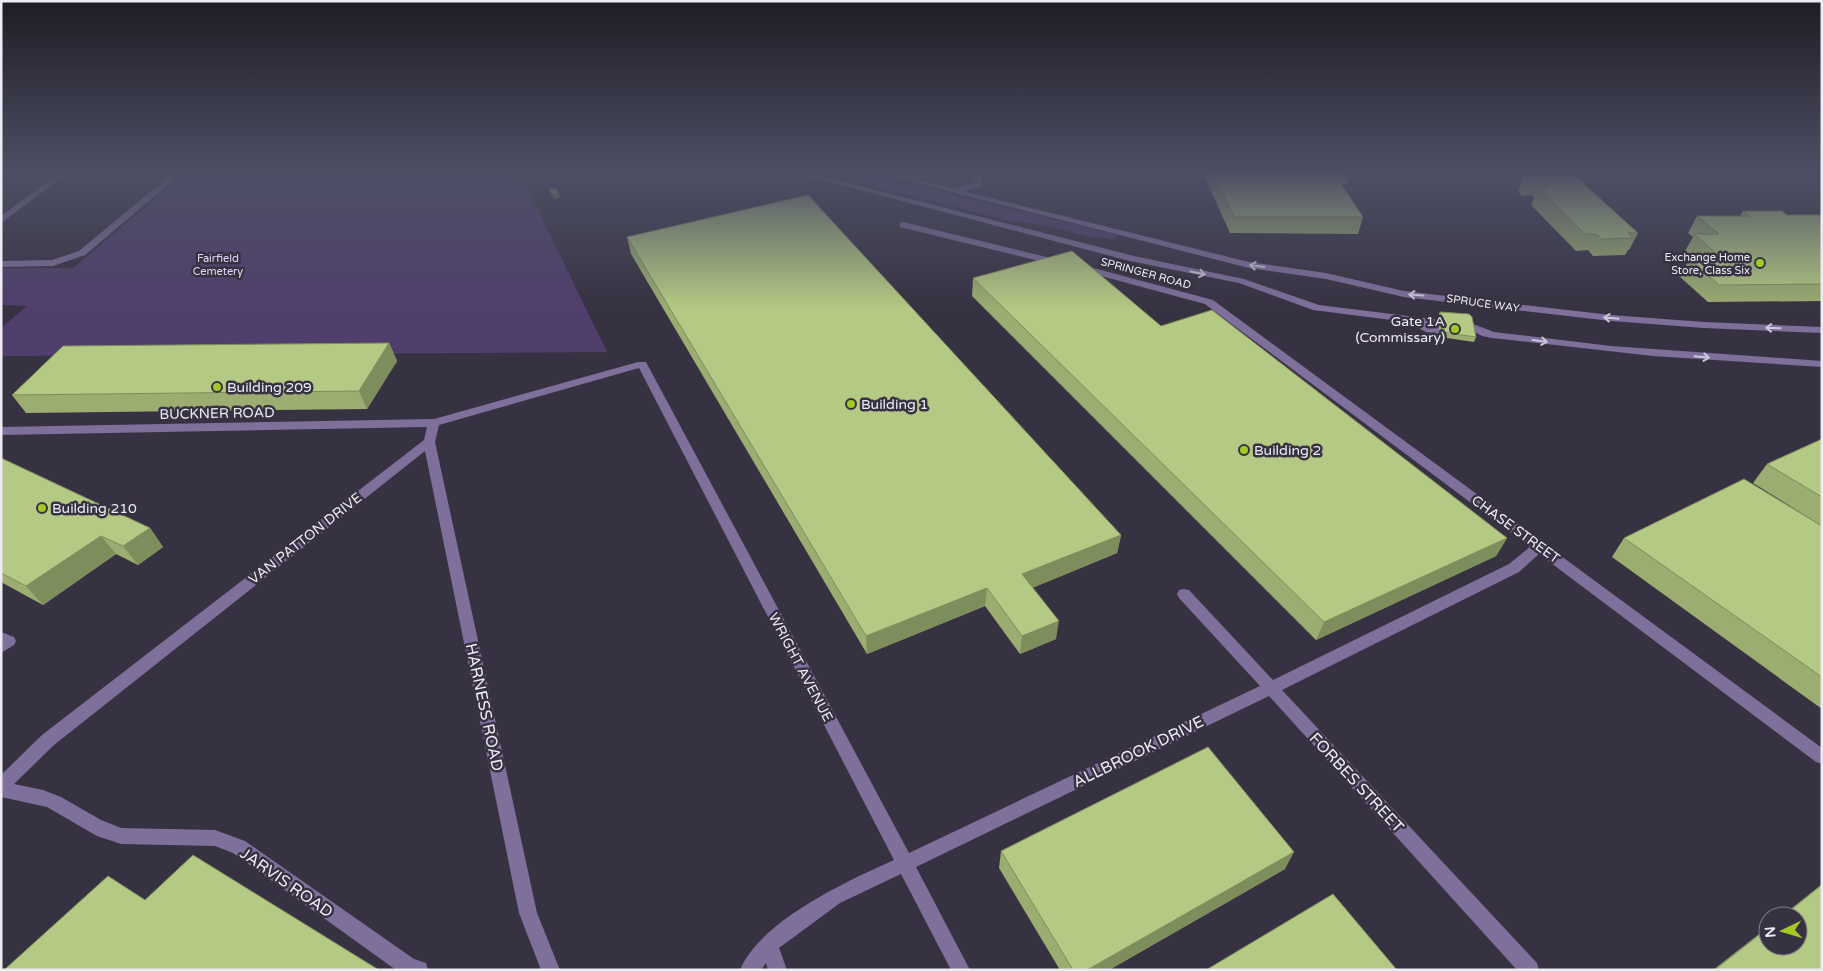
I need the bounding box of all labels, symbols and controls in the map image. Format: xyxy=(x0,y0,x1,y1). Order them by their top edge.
place label: Exchange Home Store, Class Six xyxy=(1665,251,1750,277)
park label: Fairfield Cemetery xyxy=(193,252,243,278)
street label: SPRINGER ROAD xyxy=(1099,255,1193,292)
marker: Exchange Home Store, Class Six xyxy=(1754,257,1766,269)
one-way arrow xyxy=(1249,261,1265,271)
one-way arrow xyxy=(1189,268,1205,278)
one-way arrow xyxy=(1409,291,1425,300)
street label: SPRUCE WAY xyxy=(1446,292,1520,315)
place label: Gate 1A (Commissary) xyxy=(1355,313,1445,346)
one-way arrow xyxy=(1603,313,1619,322)
marker: Gate 1A (Commissary) xyxy=(1449,323,1461,335)
one-way arrow xyxy=(1765,323,1782,333)
one-way arrow xyxy=(1532,336,1548,346)
one-way arrow xyxy=(1694,353,1710,362)
place label: Building 209 xyxy=(227,379,312,396)
marker: Building 209 xyxy=(211,381,223,393)
place label: Building 1 xyxy=(861,396,928,413)
marker: Building 1 xyxy=(845,398,857,410)
street label: BUCKNER ROAD xyxy=(159,404,275,423)
place label: Building 2 xyxy=(1254,442,1321,459)
marker: Building 2 xyxy=(1238,444,1250,456)
street label: VAN PATTON DRIVE xyxy=(245,489,365,588)
street label: CHASE STREET xyxy=(1468,492,1564,567)
place label: Building 210 xyxy=(52,500,137,517)
marker: Building 210 xyxy=(36,502,48,514)
street label: WRIGHT AVENUE xyxy=(765,610,836,725)
street label: HARNESS ROAD xyxy=(461,641,507,773)
street label: ALLBROOK DRIVE xyxy=(1070,712,1207,792)
street label: FORBES STREET xyxy=(1305,728,1408,837)
street label: JARVIS ROAD xyxy=(236,843,337,922)
north arrow xyxy=(1758,906,1808,956)
text: N xyxy=(1762,926,1780,938)

